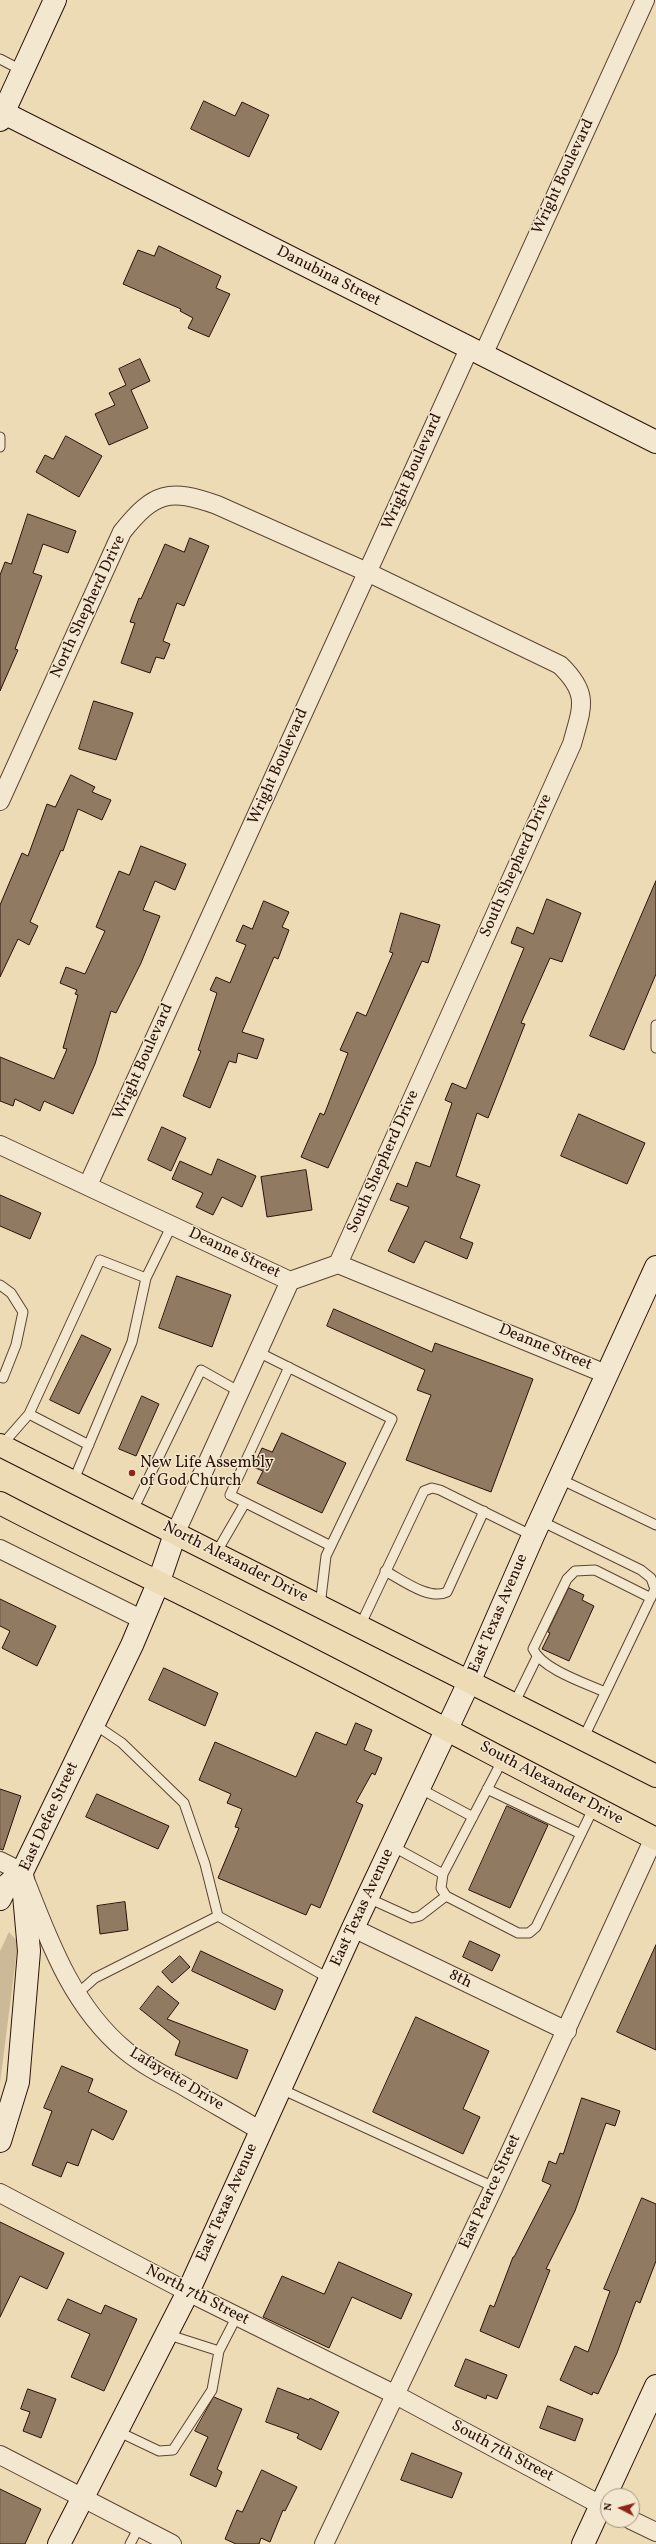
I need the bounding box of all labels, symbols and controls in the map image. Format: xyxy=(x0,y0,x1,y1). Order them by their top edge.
street label: Wright Boulevard xyxy=(529,116,599,238)
street label: Danubina Street xyxy=(273,242,383,312)
street label: Wright Boulevard xyxy=(379,411,447,533)
street label: North Shepherd Drive xyxy=(47,532,131,682)
street label: Wright Boulevard xyxy=(245,706,313,828)
street label: South Shepherd Drive xyxy=(477,791,557,941)
street label: Wright Boulevard xyxy=(110,1001,178,1123)
street label: South Shepherd Drive xyxy=(344,1087,424,1237)
street label: Deanne Street xyxy=(185,1224,283,1284)
street label: Deanne Street xyxy=(495,1321,595,1375)
place label: New Life Assembly of God Church xyxy=(140,1454,274,1492)
marker: New Life Assembly of God Church xyxy=(127,1468,137,1478)
street label: North Alexander Drive xyxy=(159,1518,311,1608)
street label: East Texas Avenue xyxy=(465,1551,533,1677)
street label: South Alexander Drive xyxy=(476,1738,626,1830)
street label: East Defee Street xyxy=(16,1759,84,1875)
street label: East Texas Avenue xyxy=(327,1846,399,1970)
street label: 8th xyxy=(445,1966,475,1994)
street label: Lafayette Drive xyxy=(125,2044,227,2116)
street label: East Pearce Street xyxy=(456,2132,526,2252)
street label: East Texas Avenue xyxy=(193,2141,263,2265)
street label: North 7th Street xyxy=(142,2262,252,2330)
street label: South 7th Street xyxy=(448,2417,556,2487)
north arrow xyxy=(600,2488,640,2528)
text: N xyxy=(601,2502,616,2512)

